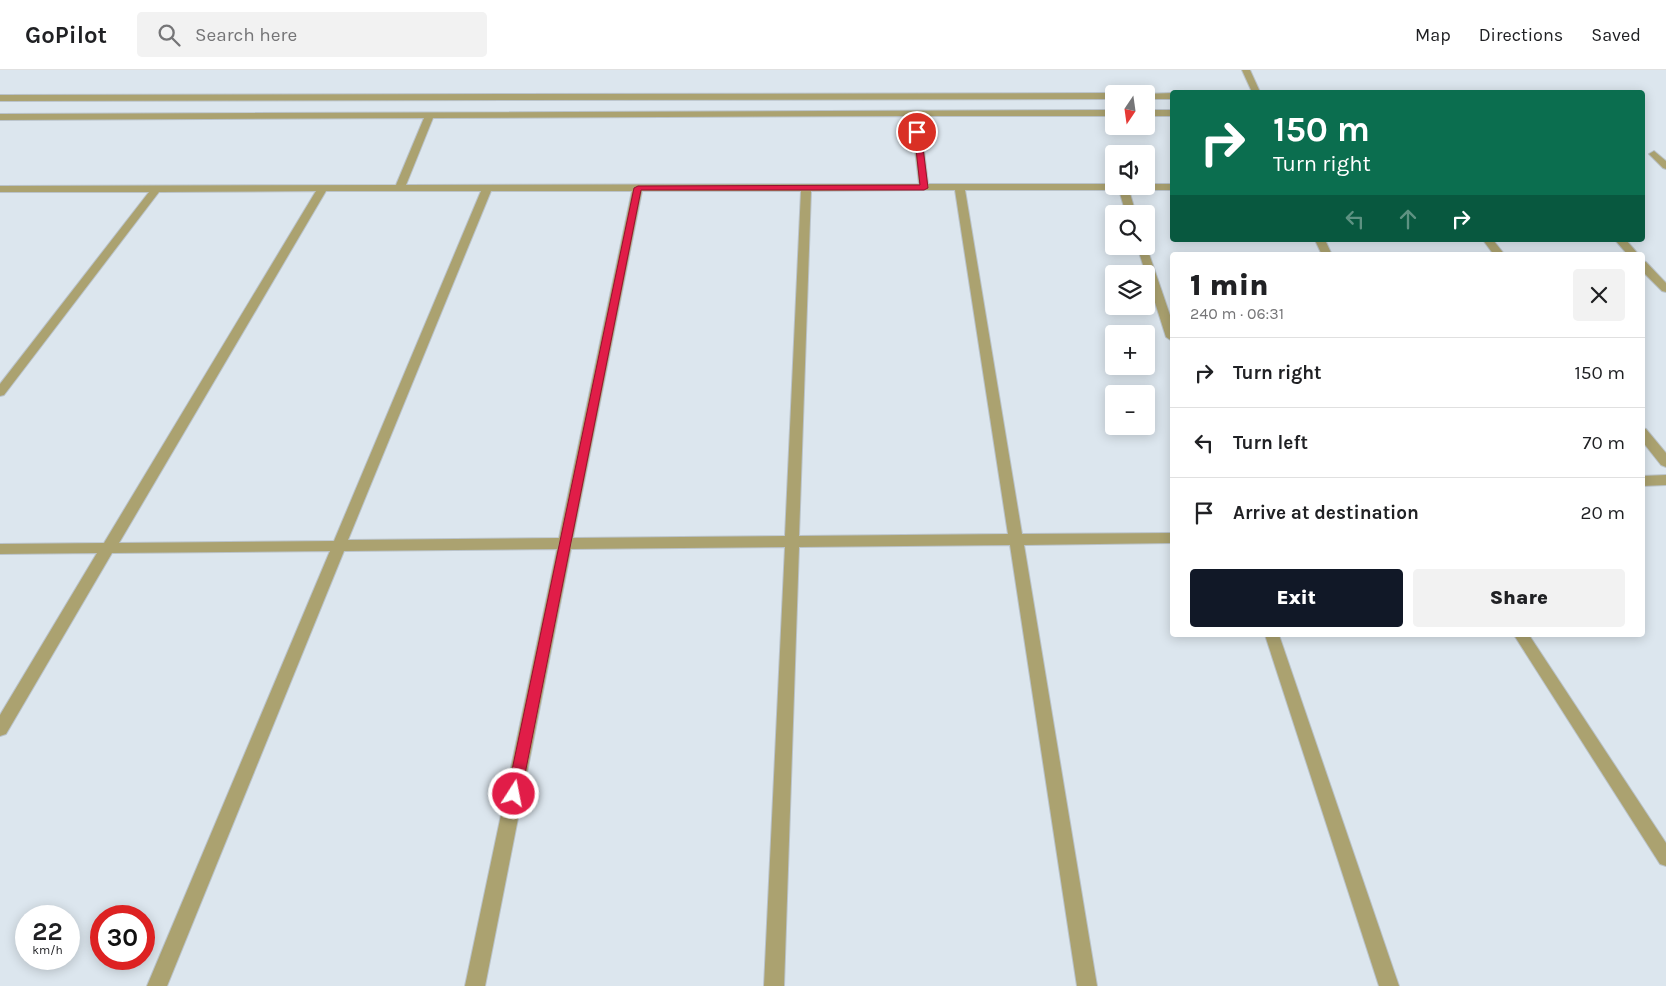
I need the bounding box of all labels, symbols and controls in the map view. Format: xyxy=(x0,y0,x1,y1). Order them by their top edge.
search box xyxy=(137,12,487,57)
text: GoPilot xyxy=(25,21,107,49)
icon: search xyxy=(155,21,183,49)
text: Search here xyxy=(195,24,297,46)
text: Map xyxy=(1415,24,1451,46)
text: Directions xyxy=(1479,24,1563,46)
text: Saved xyxy=(1591,24,1641,46)
north arrow xyxy=(1105,85,1155,135)
map controls xyxy=(1105,85,1155,435)
text: 150 m xyxy=(1273,109,1370,150)
icon: right xyxy=(1190,110,1255,175)
pin xyxy=(896,111,938,153)
icon: arrive xyxy=(903,118,931,146)
button: sound xyxy=(1105,145,1155,195)
text: Turn right xyxy=(1273,151,1371,177)
button: search xyxy=(1105,205,1155,255)
icon: left xyxy=(1341,205,1369,233)
icon: ahead xyxy=(1394,205,1422,233)
icon: right xyxy=(1447,205,1475,233)
button: layers xyxy=(1105,265,1155,315)
text: 1 min xyxy=(1190,267,1269,303)
button: close xyxy=(1573,269,1625,321)
text: 240 m · 06:31 xyxy=(1190,304,1284,323)
button: + xyxy=(1105,325,1155,375)
icon: right xyxy=(1190,359,1218,387)
text: Turn right xyxy=(1233,362,1322,384)
text: 150 m xyxy=(1574,362,1625,384)
button: − xyxy=(1105,385,1155,435)
icon: left xyxy=(1190,429,1218,457)
text: Turn left xyxy=(1233,432,1308,454)
text: 70 m xyxy=(1583,432,1625,454)
icon: arrive xyxy=(1190,499,1218,527)
text: Arrive at destination xyxy=(1233,502,1419,524)
text: 20 m xyxy=(1580,502,1625,524)
button: Exit xyxy=(1190,569,1403,627)
button: Share xyxy=(1413,569,1625,627)
position arrow xyxy=(487,767,539,819)
speed limit sign: 30 xyxy=(90,905,155,970)
text: 22 xyxy=(32,917,63,946)
text: km/h xyxy=(32,943,63,957)

